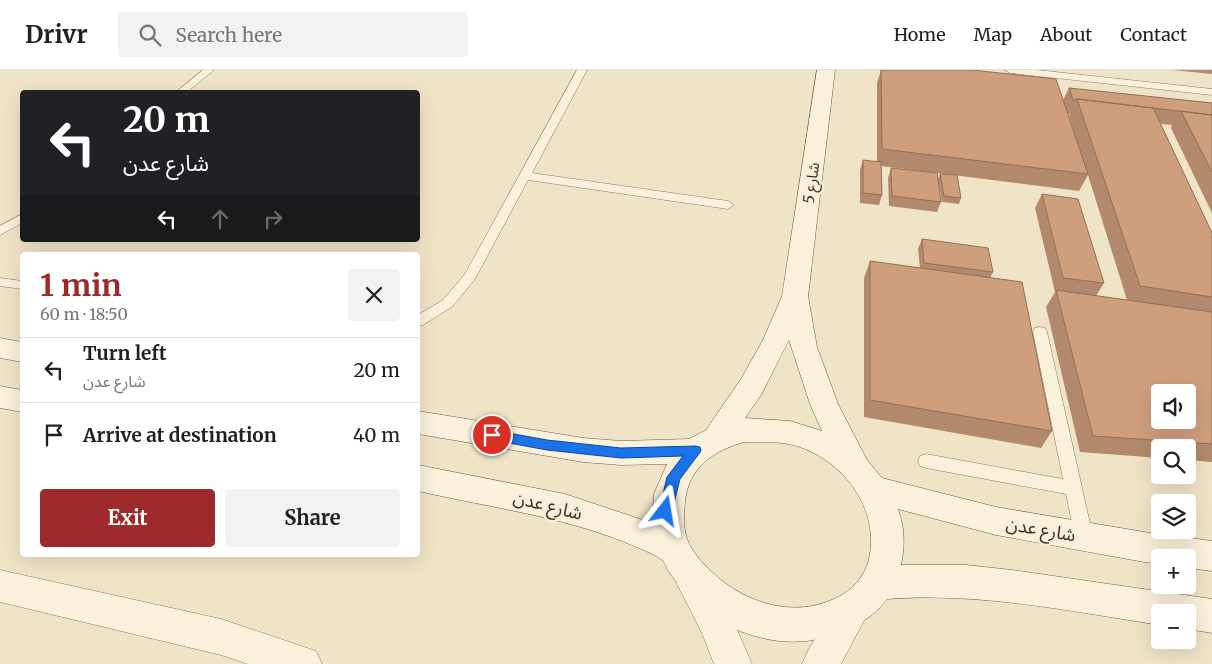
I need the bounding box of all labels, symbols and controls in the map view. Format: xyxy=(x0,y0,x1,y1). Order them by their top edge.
search box xyxy=(118,12,468,57)
text: Drivr xyxy=(25,19,88,50)
icon: search xyxy=(136,21,164,49)
text: Search here xyxy=(176,23,282,47)
text: Home xyxy=(894,23,946,46)
text: Map xyxy=(974,23,1012,46)
text: About xyxy=(1040,23,1092,46)
text: Contact xyxy=(1120,23,1187,46)
text: 20 m xyxy=(123,98,210,142)
icon: left xyxy=(40,110,105,175)
text: شارع عدن xyxy=(123,149,209,177)
street label: شارع 5 xyxy=(799,161,826,205)
icon: left xyxy=(153,205,181,233)
icon: ahead xyxy=(206,205,234,233)
icon: right xyxy=(259,205,287,233)
text: 1 min xyxy=(40,266,122,304)
button: close xyxy=(348,269,400,321)
text: 60 m · 18:50 xyxy=(40,304,128,324)
text: Turn left xyxy=(83,341,167,365)
icon: left xyxy=(40,356,68,384)
text: 20 m xyxy=(353,358,400,382)
text: شارع عدن xyxy=(83,371,146,391)
map controls xyxy=(1151,384,1196,649)
button: sound xyxy=(1151,384,1196,429)
pin xyxy=(471,414,513,456)
icon: arrive xyxy=(40,421,68,449)
icon: arrive xyxy=(478,421,506,449)
text: Arrive at destination xyxy=(83,423,277,447)
text: 40 m xyxy=(353,423,400,447)
button: search xyxy=(1151,439,1196,484)
position arrow xyxy=(638,484,690,536)
street label: شارع عدن xyxy=(510,485,585,528)
button: Exit xyxy=(40,489,215,547)
button: Share xyxy=(225,489,400,547)
button: layers xyxy=(1151,494,1196,539)
street label: شارع عدن xyxy=(1004,512,1078,549)
button: + xyxy=(1151,549,1196,594)
button: − xyxy=(1151,604,1196,649)

